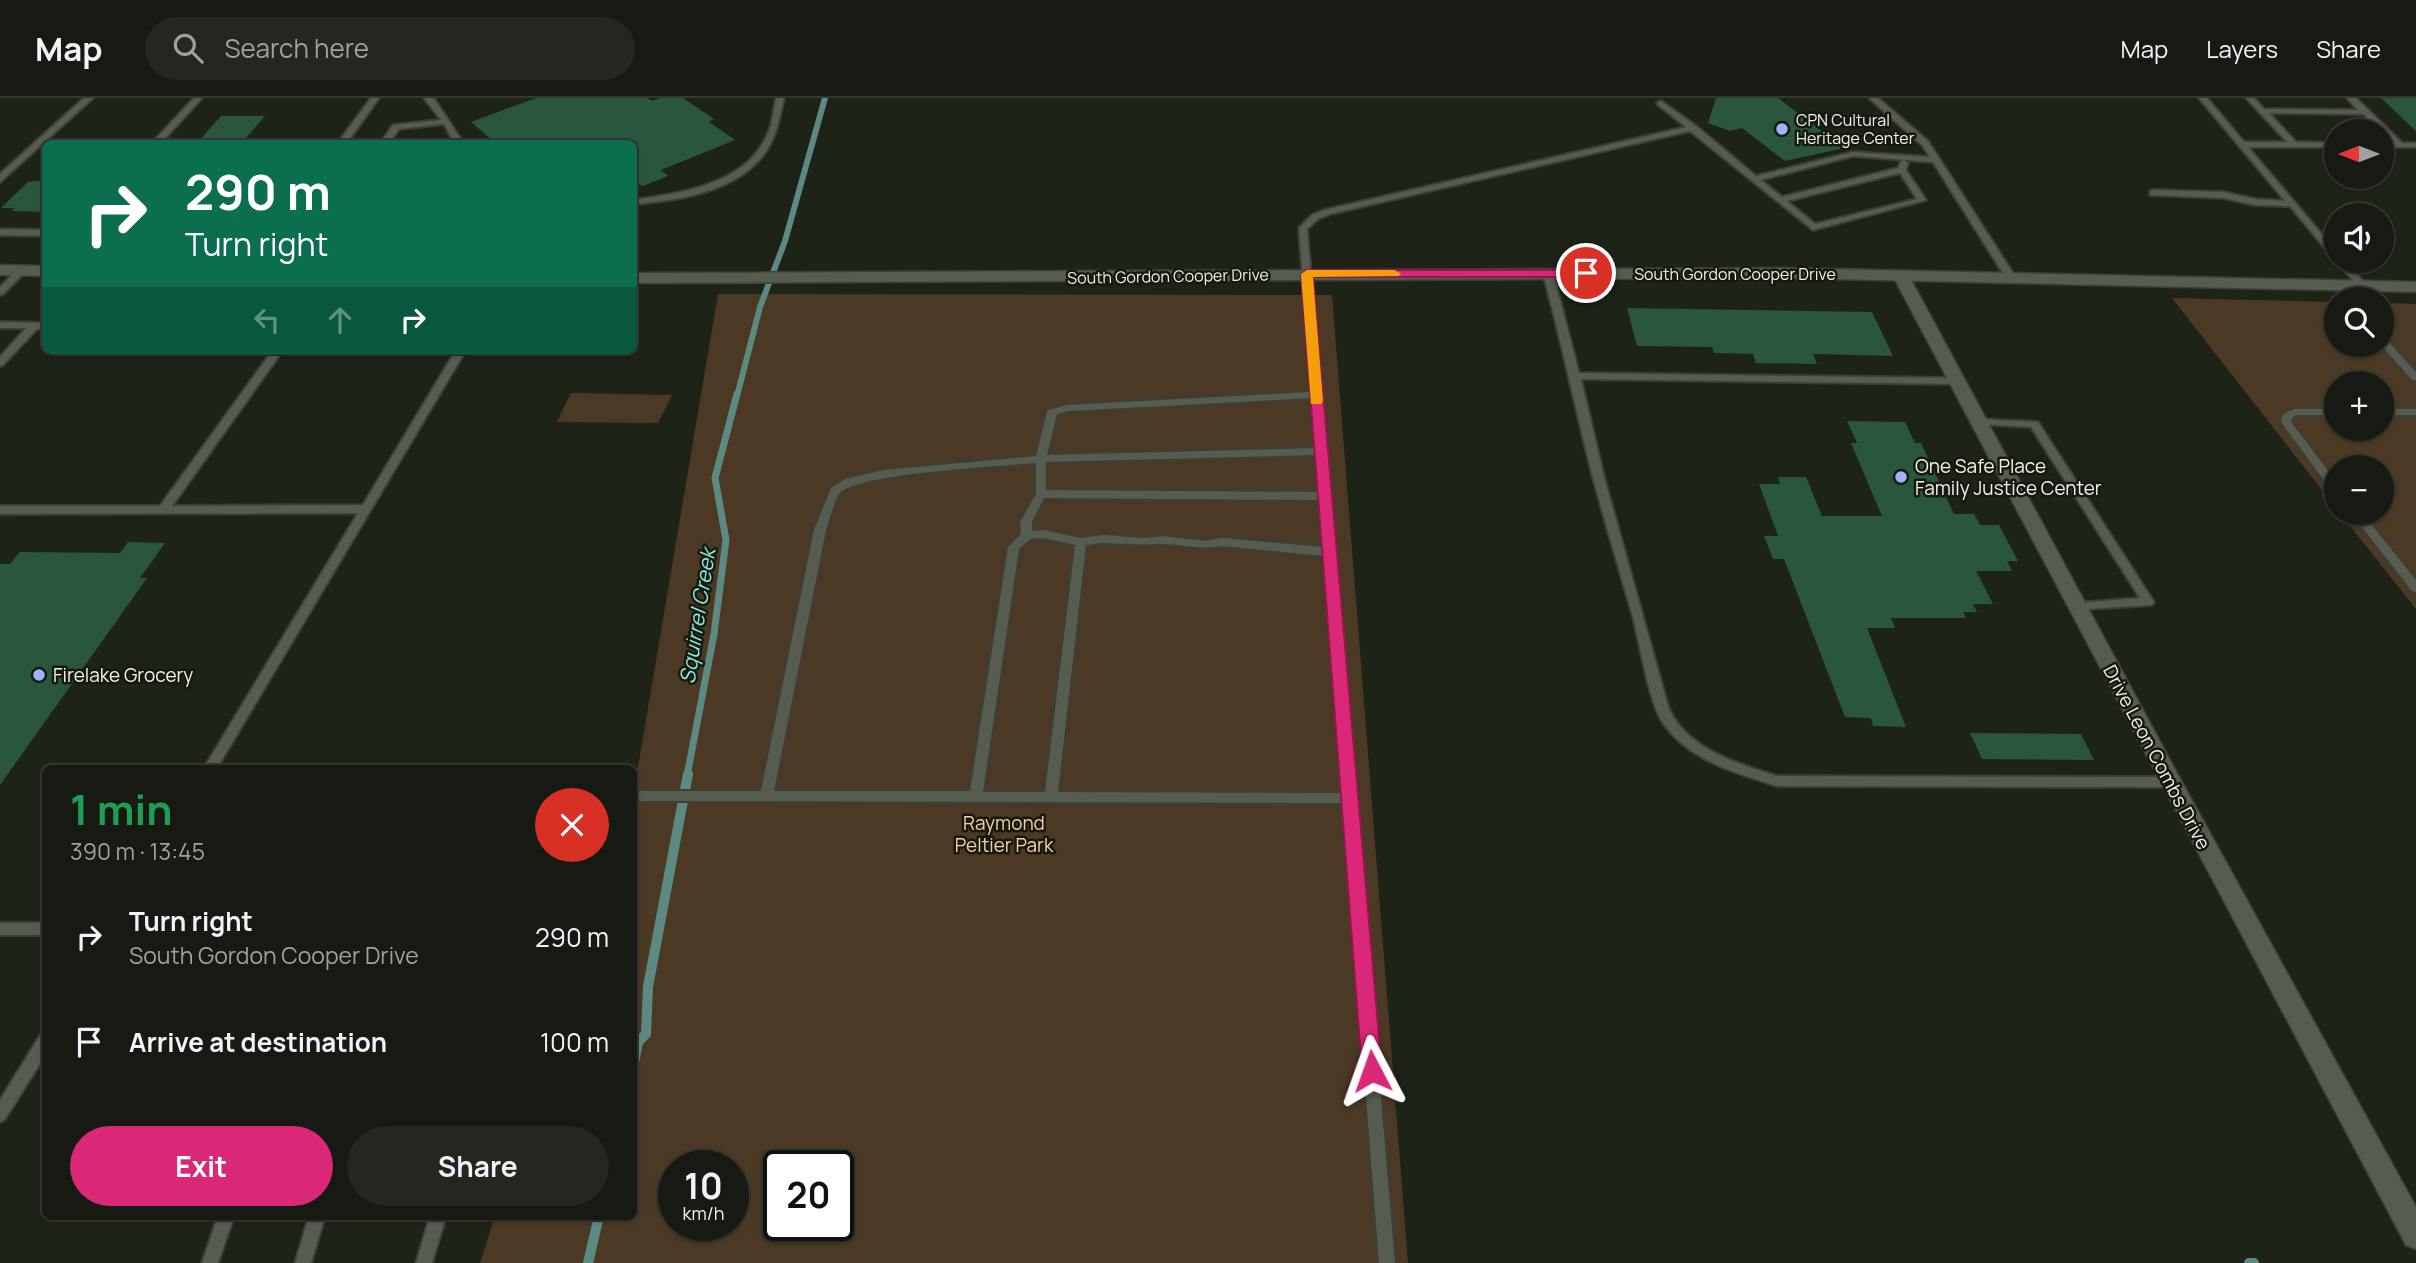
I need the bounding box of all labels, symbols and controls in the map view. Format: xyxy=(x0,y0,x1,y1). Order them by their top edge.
search box xyxy=(145,17,635,80)
text: Map xyxy=(35,26,103,71)
icon: search xyxy=(169,29,207,67)
text: Search here xyxy=(225,30,369,66)
text: Map xyxy=(2121,32,2168,65)
text: Layers xyxy=(2206,32,2278,65)
text: Share xyxy=(2316,32,2381,65)
place label: CPN Cultural Heritage Center xyxy=(1796,109,1915,149)
north arrow xyxy=(2324,119,2394,189)
map controls xyxy=(2324,119,2394,525)
marker: CPN Cultural Heritage Center xyxy=(1774,121,1790,137)
text: 290 m xyxy=(185,158,331,225)
icon: right xyxy=(70,168,161,259)
button: sound xyxy=(2324,203,2394,273)
text: Turn right xyxy=(185,222,328,266)
pin xyxy=(1556,243,1616,303)
icon: arrive xyxy=(1567,254,1605,292)
street label: South Gordon Cooper Drive xyxy=(1067,263,1269,289)
street label: South Gordon Cooper Drive xyxy=(1634,263,1836,285)
button: search xyxy=(2324,287,2394,357)
icon: left xyxy=(248,301,286,339)
icon: ahead xyxy=(321,301,359,339)
icon: right xyxy=(394,301,432,339)
button: + xyxy=(2324,371,2394,441)
place label: One Safe Place Family Justice Center xyxy=(1915,453,2102,501)
button: − xyxy=(2324,455,2394,525)
marker: One Safe Place Family Justice Center xyxy=(1893,469,1909,485)
water label: Squirrel Creek xyxy=(673,544,722,686)
street label: Drive Leon Combs Drive xyxy=(2097,660,2217,854)
place label: Firelake Grocery xyxy=(53,662,193,688)
marker: Firelake Grocery xyxy=(31,667,47,683)
text: 1 min xyxy=(70,780,173,838)
button: close xyxy=(535,788,609,862)
park label: Raymond Peltier Park xyxy=(955,810,1054,858)
text: 390 m · 13:45 xyxy=(70,835,205,867)
text: Turn right xyxy=(129,903,253,939)
icon: right xyxy=(70,918,108,956)
text: 290 m xyxy=(535,919,609,955)
text: South Gordon Cooper Drive xyxy=(129,939,419,971)
icon: arrive xyxy=(70,1023,108,1061)
text: Arrive at destination xyxy=(129,1024,387,1060)
text: 100 m xyxy=(540,1024,609,1060)
position arrow xyxy=(1335,1034,1409,1108)
button: Exit xyxy=(70,1126,333,1206)
button: Share xyxy=(347,1126,609,1206)
speed limit sign: 20 xyxy=(763,1150,854,1241)
text: 10 xyxy=(684,1162,723,1210)
text: km/h xyxy=(683,1201,724,1225)

